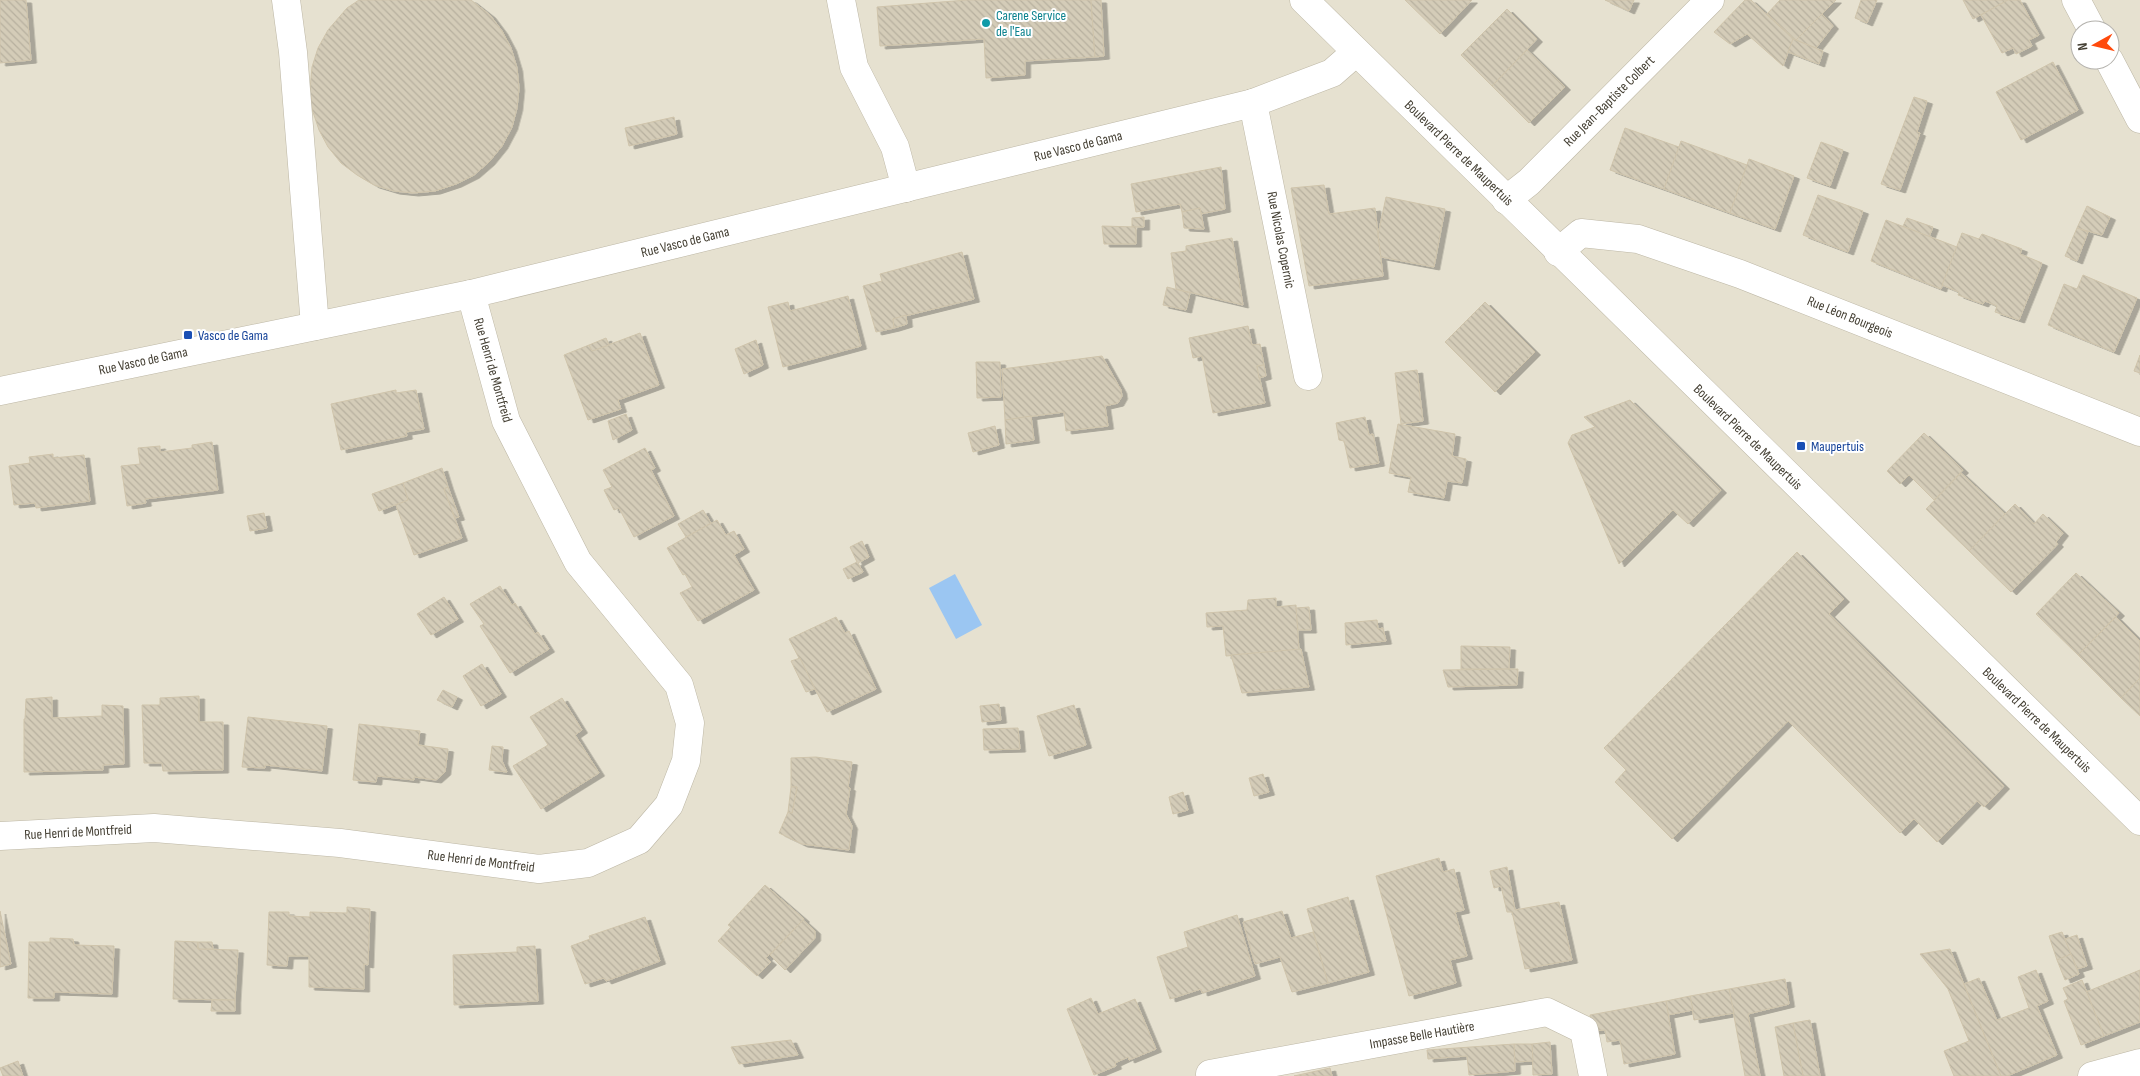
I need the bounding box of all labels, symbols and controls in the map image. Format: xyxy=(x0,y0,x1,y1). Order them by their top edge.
place label: Carene Service de l'Eau xyxy=(996,7,1066,40)
marker: Carene Service de l'Eau xyxy=(980,17,992,29)
north arrow xyxy=(2070,20,2120,70)
text: N xyxy=(2074,42,2092,52)
street label: Rue Jean-Baptiste Colbert xyxy=(1560,52,1658,150)
street label: Boulevard Pierre de Maupertuis xyxy=(1401,97,1517,209)
street label: Rue Vasco de Gama xyxy=(1032,127,1124,165)
street label: Rue Nicolas Copernic xyxy=(1263,190,1299,290)
street label: Rue Vasco de Gama xyxy=(639,223,731,261)
street label: Rue Léon Bourgeois xyxy=(1805,292,1895,342)
street label: Rue Henri de Montfreid xyxy=(470,316,516,424)
place label: Vasco de Gama xyxy=(198,327,268,344)
marker: Vasco de Gama xyxy=(182,329,194,341)
street label: Rue Vasco de Gama xyxy=(97,343,189,379)
street label: Boulevard Pierre de Maupertuis xyxy=(1690,381,1806,493)
place label: Maupertuis xyxy=(1811,438,1864,455)
marker: Maupertuis xyxy=(1795,440,1807,452)
street label: Boulevard Pierre de Maupertuis xyxy=(1979,664,2095,776)
street label: Rue Henri de Montfreid xyxy=(24,821,132,843)
street label: Rue Henri de Montfreid xyxy=(426,846,536,876)
street label: Impasse Belle Hautière xyxy=(1368,1017,1476,1053)

